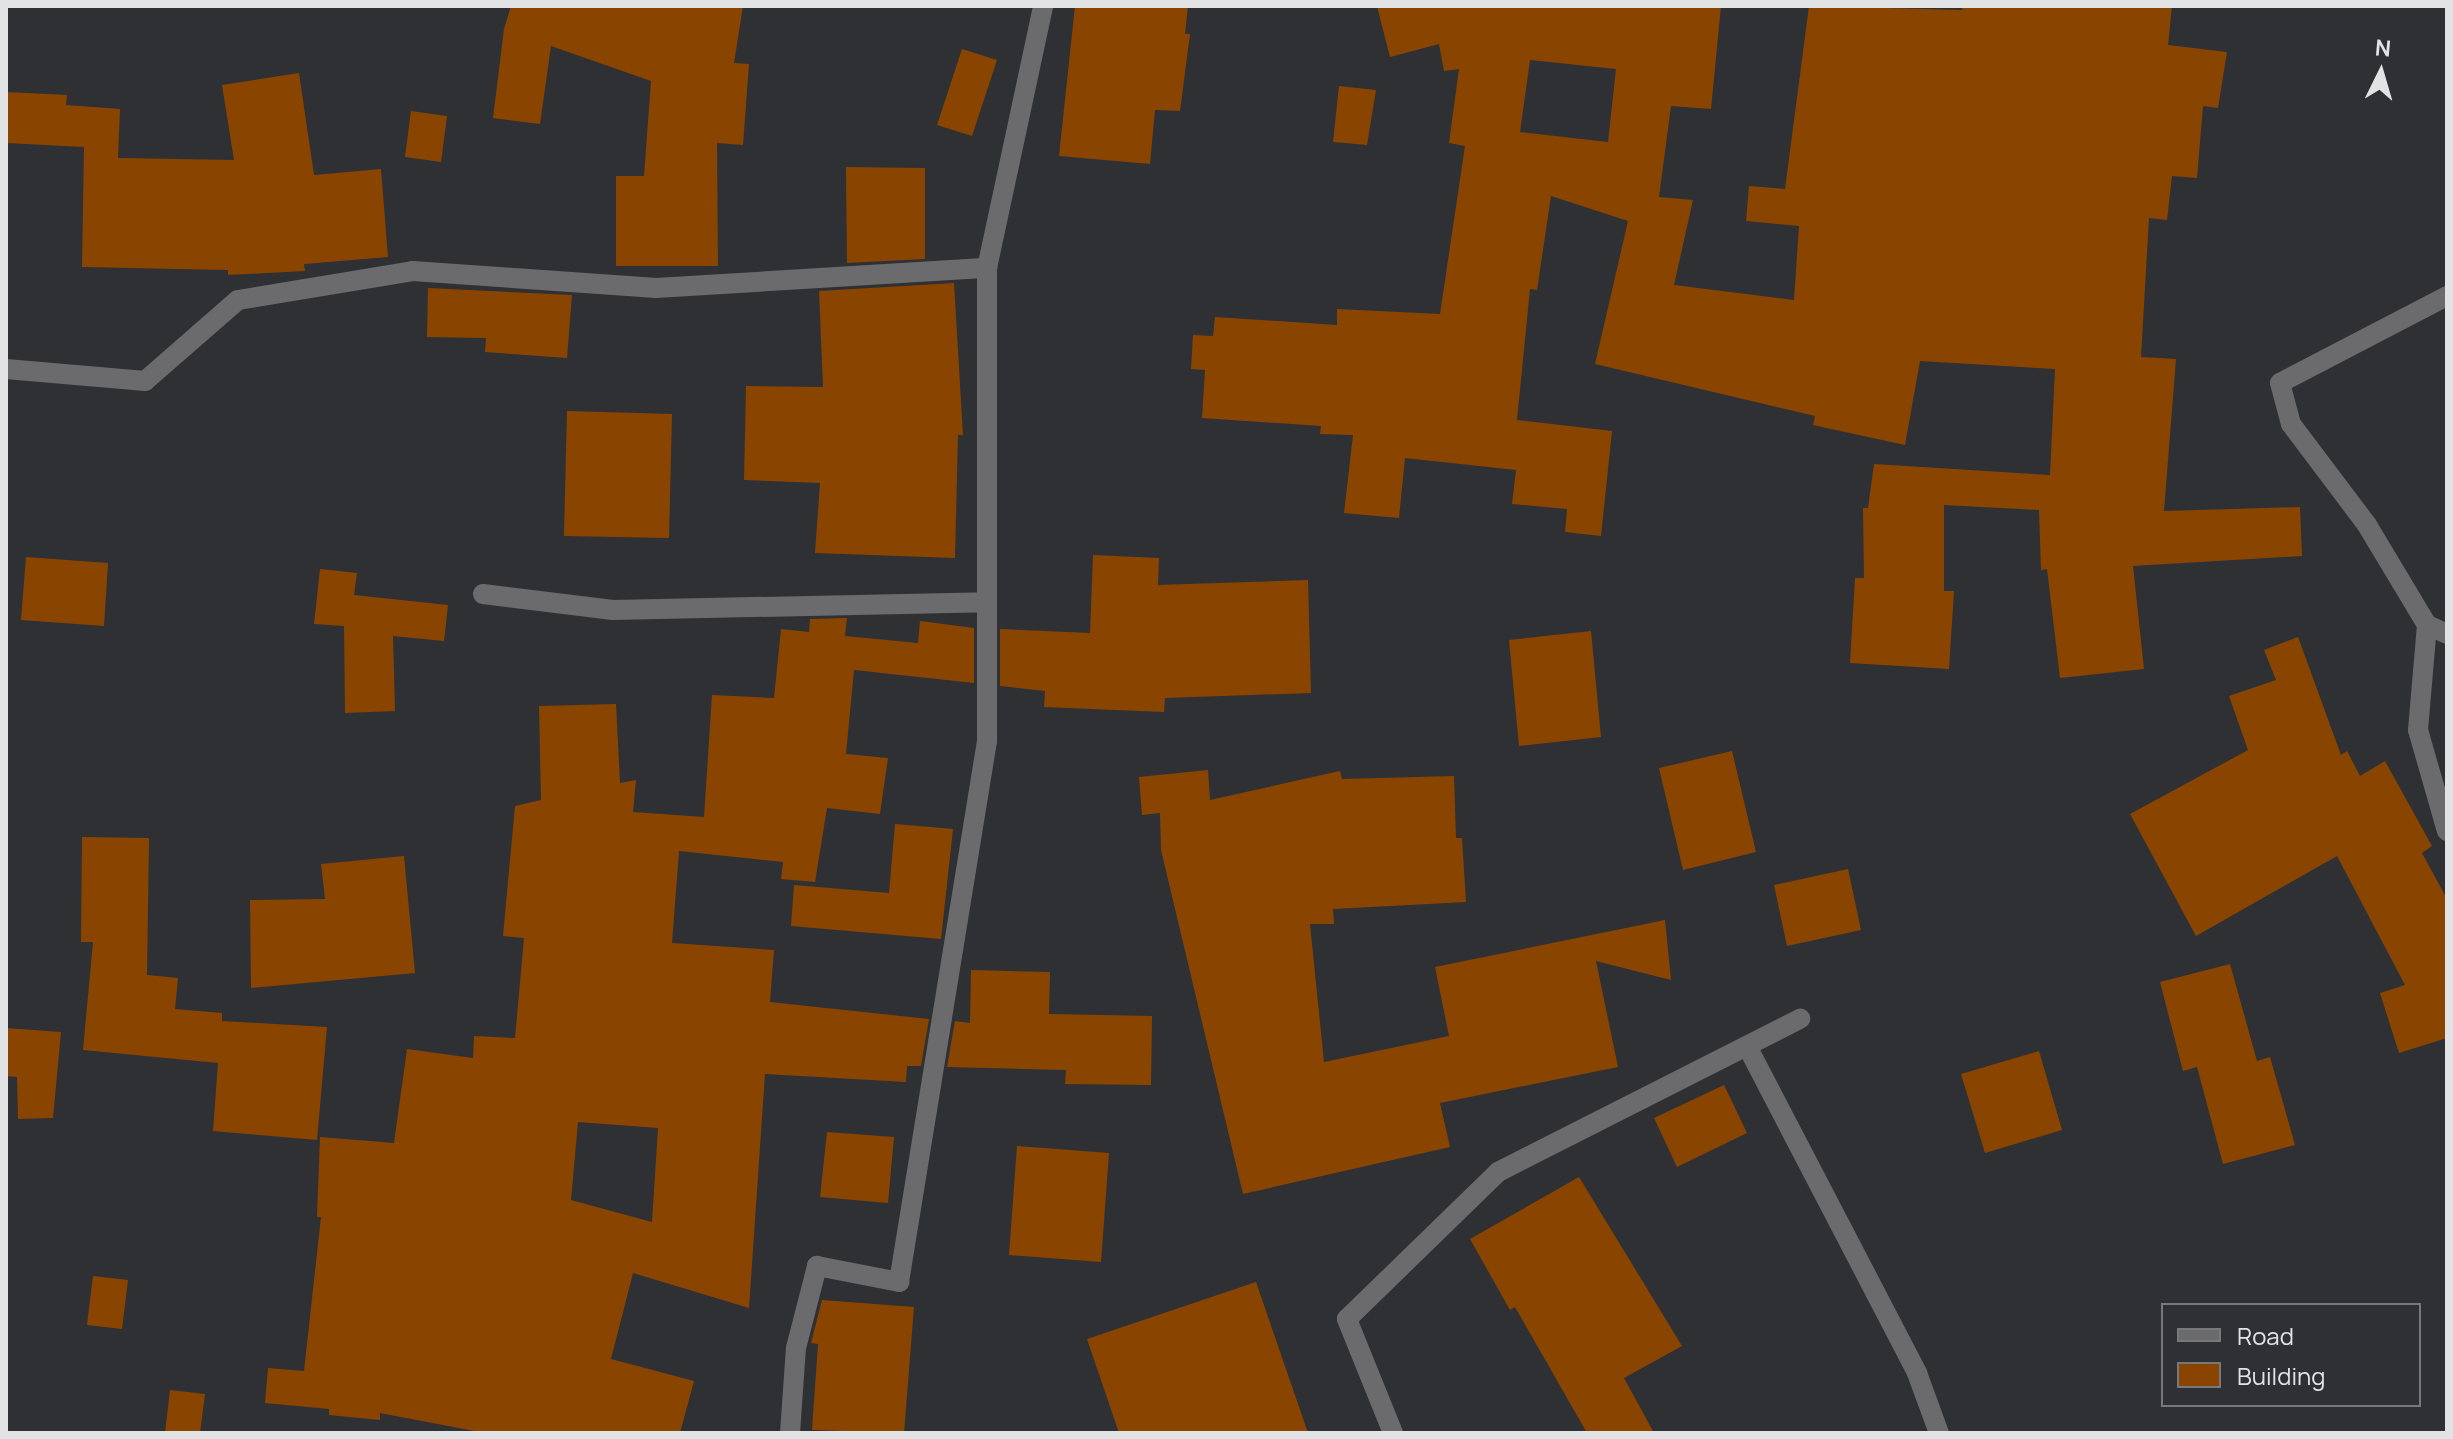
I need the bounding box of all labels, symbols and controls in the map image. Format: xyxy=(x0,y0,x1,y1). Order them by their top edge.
north arrow xyxy=(2341,32,2421,112)
text: N xyxy=(2374,32,2392,64)
legend xyxy=(2161,1303,2421,1407)
text: Road xyxy=(2237,1319,2294,1352)
text: Building xyxy=(2237,1359,2325,1392)

